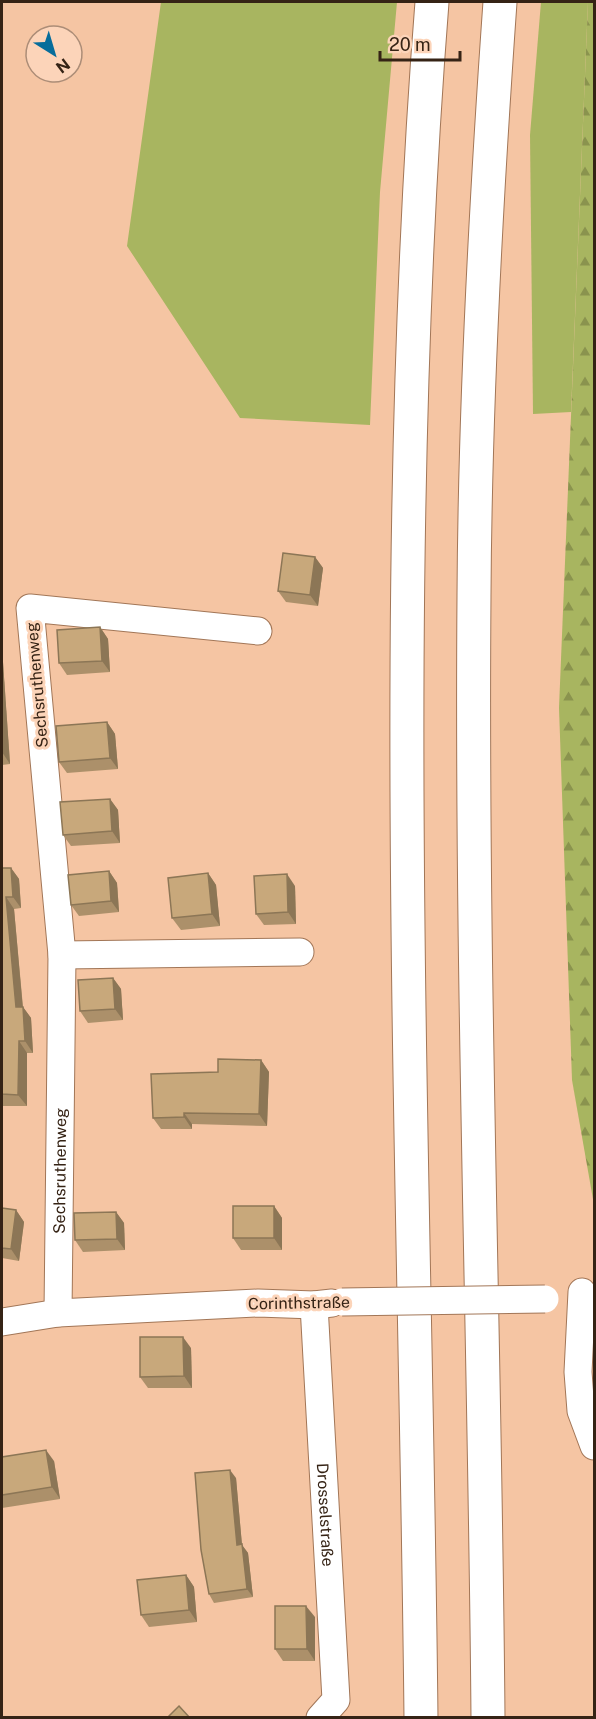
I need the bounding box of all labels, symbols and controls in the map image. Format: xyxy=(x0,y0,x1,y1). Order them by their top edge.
north arrow xyxy=(24,24,84,84)
scale bar xyxy=(380,24,460,62)
text: 20 m xyxy=(389,34,431,55)
text: N xyxy=(52,54,73,77)
street label: Sechsruthenweg xyxy=(22,621,52,749)
street label: Sechsruthenweg xyxy=(49,1108,70,1234)
street label: Corinthstraße xyxy=(248,1293,350,1313)
street label: Drosselstraße xyxy=(313,1462,338,1567)

